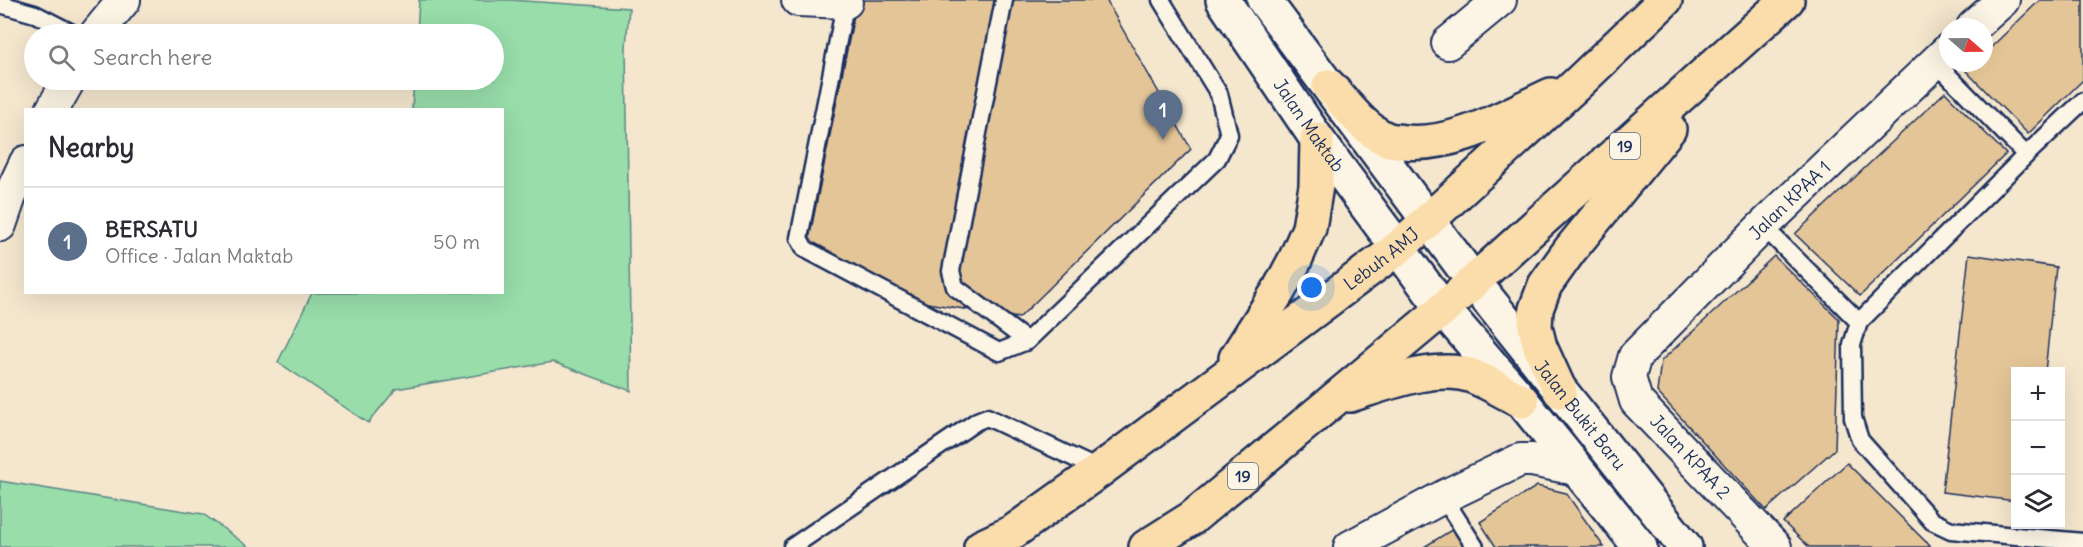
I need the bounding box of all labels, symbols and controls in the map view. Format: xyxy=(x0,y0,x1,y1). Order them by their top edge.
north arrow xyxy=(1939,18,1993,72)
search box xyxy=(24,24,504,90)
icon: search xyxy=(45,41,78,74)
text: Search here xyxy=(93,43,212,71)
street label: Jalan Maktab xyxy=(1269,74,1350,177)
pin: 1 xyxy=(1144,90,1182,140)
text: Nearby xyxy=(48,131,134,164)
road number: 19 xyxy=(1610,133,1640,159)
street label: Jalan KPAA 1 xyxy=(1744,156,1835,244)
text: BERSATU xyxy=(105,215,198,243)
street label: Lebuh AMJ xyxy=(1339,222,1424,295)
text: 1 xyxy=(64,229,71,254)
text: 50 m xyxy=(433,229,480,254)
text: Office · Jalan Maktab xyxy=(105,243,293,268)
your location xyxy=(1297,273,1326,302)
street label: Jalan Bukit Baru xyxy=(1530,355,1631,475)
map controls xyxy=(2011,367,2065,529)
button: + xyxy=(2011,367,2065,421)
street label: Jalan KPAA 2 xyxy=(1645,410,1735,504)
button: − xyxy=(2011,421,2065,475)
road number: 19 xyxy=(1228,463,1258,489)
button: layers xyxy=(2011,475,2065,529)

